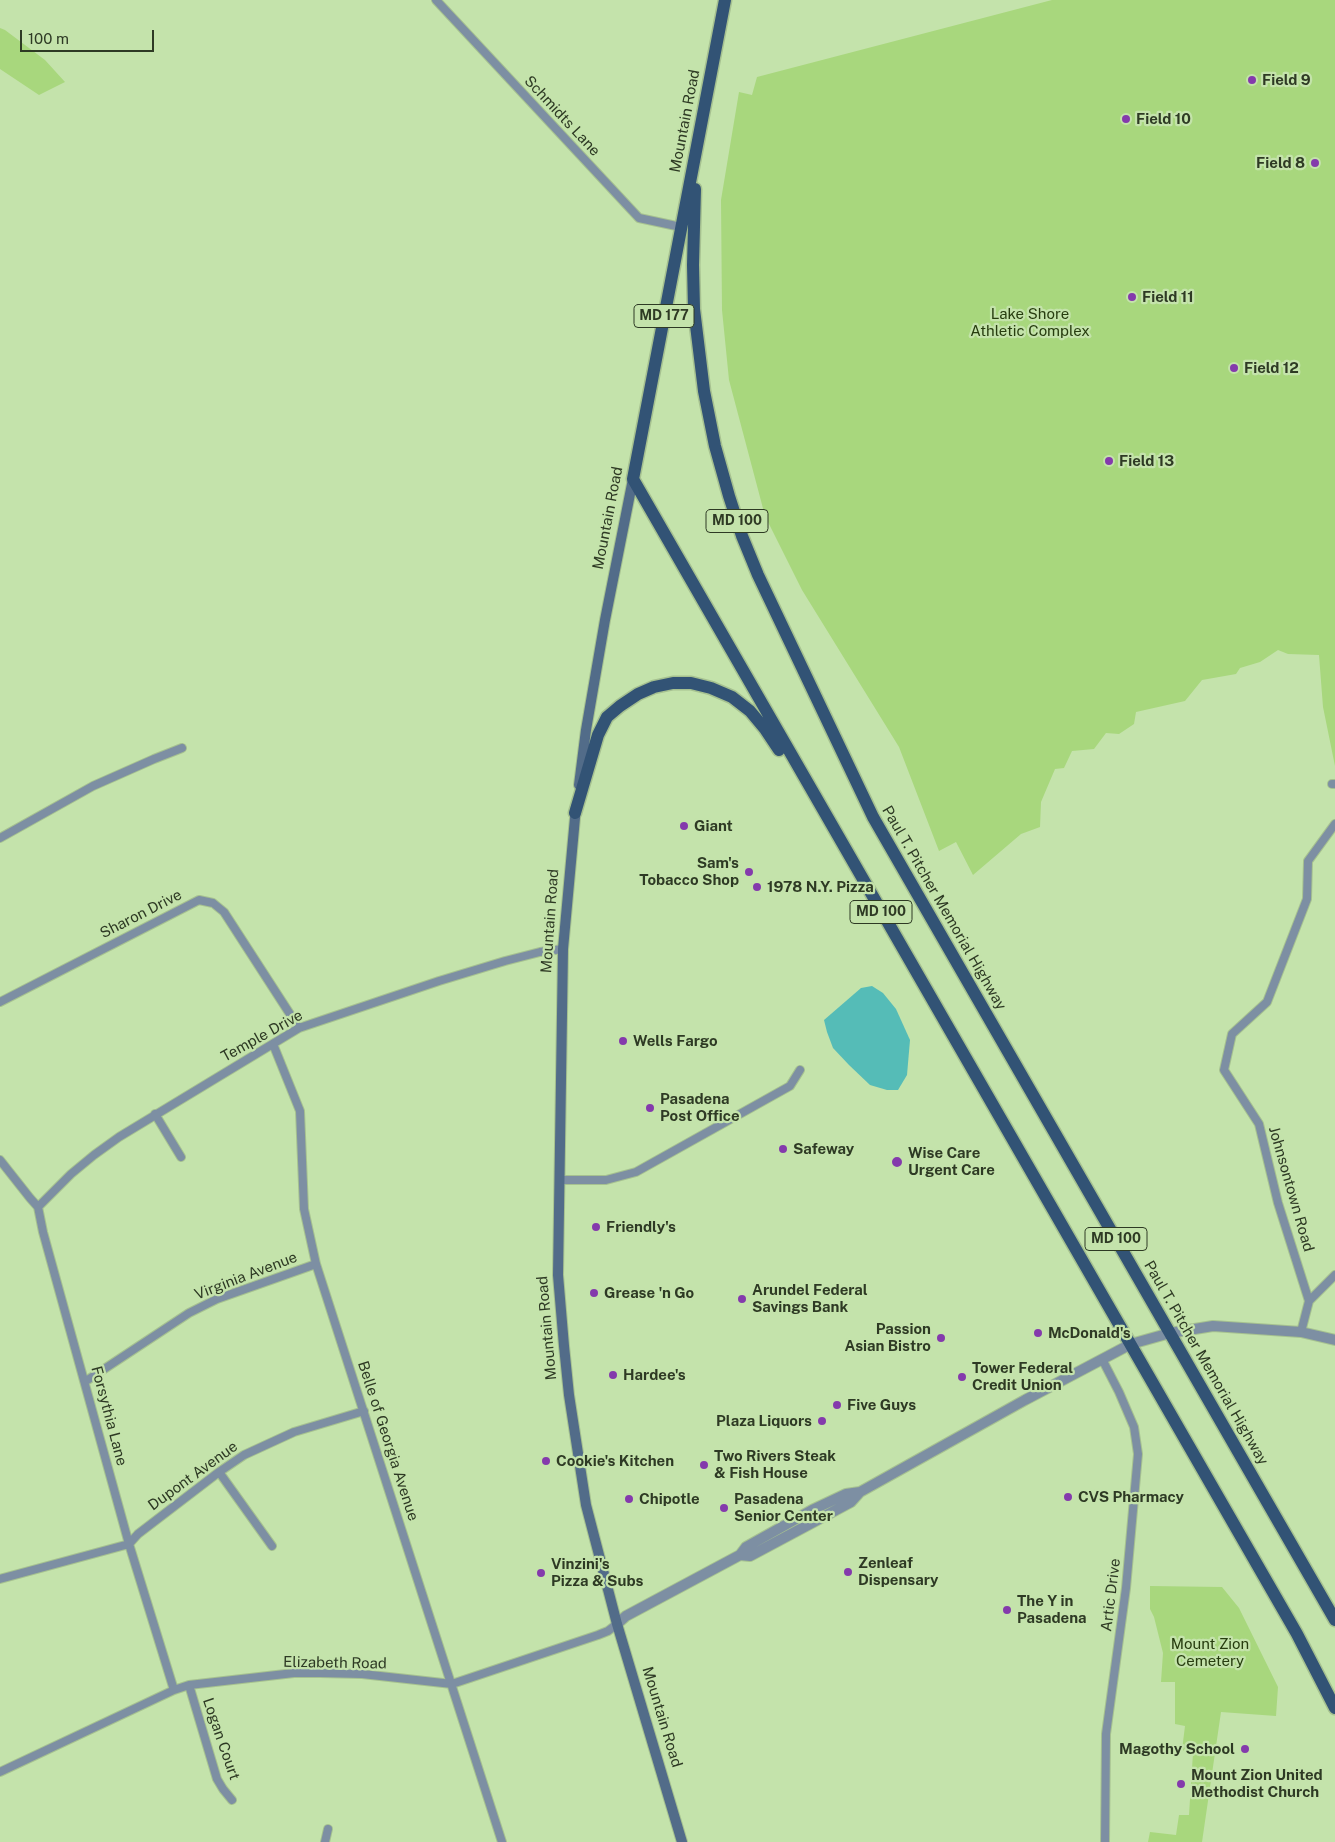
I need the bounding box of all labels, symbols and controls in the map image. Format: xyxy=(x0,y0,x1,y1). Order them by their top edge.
scale bar xyxy=(22,20,156,52)
text: 100 m xyxy=(28,30,69,47)
street label: Mountain Road xyxy=(666,68,704,174)
place label: Field 9 xyxy=(1262,71,1311,89)
street label: Schmidts Lane xyxy=(520,72,604,160)
marker: Field 9 xyxy=(1246,74,1258,86)
place label: Field 10 xyxy=(1136,110,1191,128)
marker: Field 10 xyxy=(1120,113,1132,125)
place label: Field 8 xyxy=(1256,154,1305,172)
marker: Field 8 xyxy=(1309,157,1321,169)
place label: Field 11 xyxy=(1142,288,1194,306)
marker: Field 11 xyxy=(1126,291,1138,303)
road number: MD 177 xyxy=(634,304,694,328)
park label: Lake Shore Athletic Complex xyxy=(970,305,1090,340)
place label: Field 12 xyxy=(1244,359,1299,377)
marker: Field 12 xyxy=(1228,362,1240,374)
place label: Field 13 xyxy=(1119,452,1174,470)
marker: Field 13 xyxy=(1103,455,1115,467)
street label: Mountain Road xyxy=(589,465,627,571)
road number: MD 100 xyxy=(706,510,768,532)
street label: Paul T. Pitcher Memorial Highway xyxy=(878,803,1010,1013)
place label: Giant xyxy=(694,817,733,835)
marker: Giant xyxy=(678,820,690,832)
place label: Sam's Tobacco Shop xyxy=(639,854,739,889)
marker: Sam's Tobacco Shop xyxy=(743,866,755,878)
street label: Mountain Road xyxy=(537,868,563,974)
place label: 1978 N.Y. Pizza xyxy=(767,878,874,896)
marker: 1978 N.Y. Pizza xyxy=(751,881,763,893)
street label: Sharon Drive xyxy=(97,886,185,942)
road number: MD 100 xyxy=(850,900,912,924)
street label: Temple Drive xyxy=(218,1006,306,1066)
place label: Wells Fargo xyxy=(633,1032,718,1050)
marker: Wells Fargo xyxy=(617,1035,629,1047)
place label: Pasadena Post Office xyxy=(660,1090,740,1125)
marker: Pasadena Post Office xyxy=(644,1102,656,1114)
street label: Johnsontown Road xyxy=(1265,1124,1317,1254)
place label: Safeway xyxy=(793,1140,854,1158)
marker: Safeway xyxy=(777,1143,789,1155)
place label: Wise Care Urgent Care xyxy=(908,1144,995,1179)
marker: Wise Care Urgent Care xyxy=(890,1155,904,1169)
place label: Friendly's xyxy=(606,1218,676,1236)
marker: Friendly's xyxy=(590,1221,602,1233)
road number: MD 100 xyxy=(1085,1228,1147,1250)
street label: Virginia Avenue xyxy=(192,1248,300,1304)
street label: Paul T. Pitcher Memorial Highway xyxy=(1140,1258,1272,1468)
street label: Mountain Road xyxy=(533,1275,561,1381)
place label: Arundel Federal Savings Bank xyxy=(752,1281,868,1316)
place label: Grease 'n Go xyxy=(604,1284,694,1302)
marker: Grease 'n Go xyxy=(588,1287,600,1299)
marker: Arundel Federal Savings Bank xyxy=(736,1293,748,1305)
place label: Passion Asian Bistro xyxy=(844,1320,931,1355)
place label: McDonald's xyxy=(1048,1324,1131,1342)
marker: McDonald's xyxy=(1032,1327,1044,1339)
marker: Passion Asian Bistro xyxy=(935,1332,947,1344)
street label: Belle of Georgia Avenue xyxy=(354,1359,422,1523)
place label: Tower Federal Credit Union xyxy=(972,1359,1073,1394)
street label: Forsythia Lane xyxy=(87,1364,131,1468)
place label: Hardee's xyxy=(623,1366,686,1384)
marker: Hardee's xyxy=(607,1369,619,1381)
marker: Tower Federal Credit Union xyxy=(956,1371,968,1383)
place label: Five Guys xyxy=(847,1396,916,1414)
marker: Five Guys xyxy=(831,1399,843,1411)
place label: Plaza Liquors xyxy=(716,1412,812,1430)
marker: Plaza Liquors xyxy=(816,1415,828,1427)
street label: Dupont Avenue xyxy=(145,1438,241,1514)
place label: Two Rivers Steak & Fish House xyxy=(714,1447,836,1482)
place label: Cookie's Kitchen xyxy=(556,1452,674,1470)
marker: Cookie's Kitchen xyxy=(540,1455,552,1467)
marker: Two Rivers Steak & Fish House xyxy=(698,1459,710,1471)
place label: CVS Pharmacy xyxy=(1078,1488,1184,1506)
place label: Chipotle xyxy=(639,1490,700,1508)
place label: Pasadena Senior Center xyxy=(734,1490,833,1525)
marker: CVS Pharmacy xyxy=(1062,1491,1074,1503)
marker: Chipotle xyxy=(623,1493,635,1505)
marker: Pasadena Senior Center xyxy=(718,1502,730,1514)
place label: Zenleaf Dispensary xyxy=(858,1554,939,1589)
place label: Vinzini's Pizza & Subs xyxy=(551,1555,643,1590)
street label: Artic Drive xyxy=(1098,1557,1124,1633)
marker: Zenleaf Dispensary xyxy=(842,1566,854,1578)
marker: Vinzini's Pizza & Subs xyxy=(535,1567,547,1579)
place label: The Y in Pasadena xyxy=(1017,1592,1087,1627)
marker: The Y in Pasadena xyxy=(1001,1604,1013,1616)
park label: Mount Zion Cemetery xyxy=(1171,1635,1249,1670)
street label: Elizabeth Road xyxy=(283,1653,387,1673)
street label: Mountain Road xyxy=(638,1664,686,1770)
street label: Logan Court xyxy=(199,1696,243,1782)
place label: Magothy School xyxy=(1119,1740,1235,1758)
marker: Magothy School xyxy=(1239,1743,1251,1755)
place label: Mount Zion United Methodist Church xyxy=(1191,1766,1323,1801)
marker: Mount Zion United Methodist Church xyxy=(1175,1778,1187,1790)

